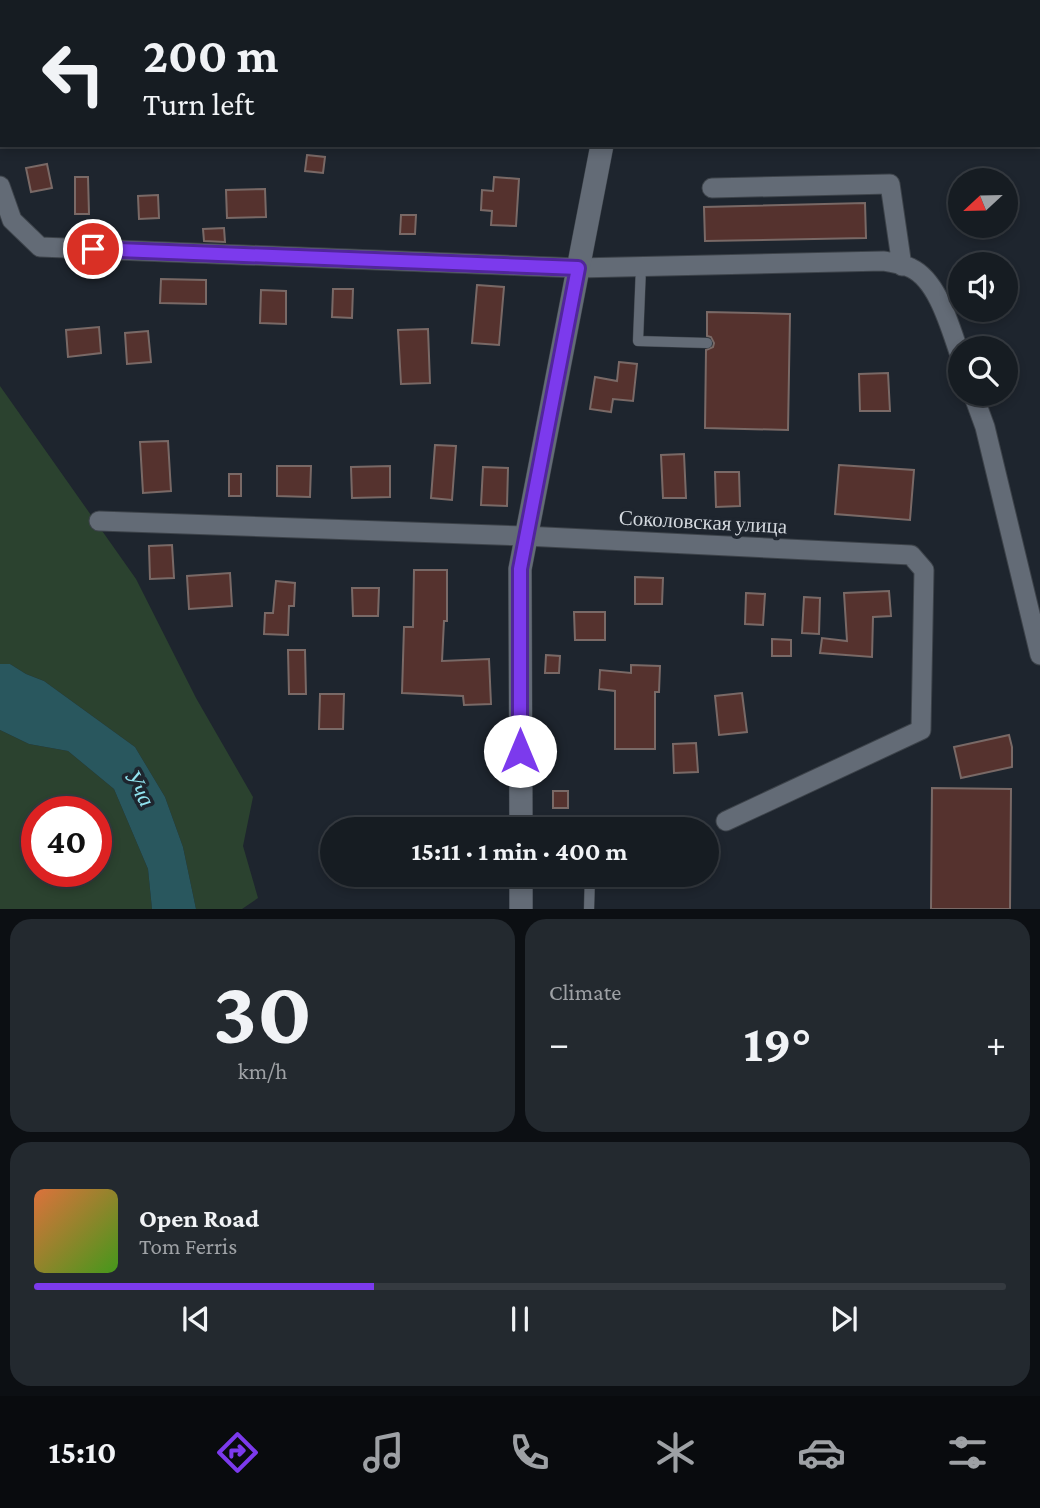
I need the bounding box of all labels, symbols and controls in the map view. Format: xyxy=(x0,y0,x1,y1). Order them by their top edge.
icon: left xyxy=(28,28,119,119)
text: 200 m xyxy=(143,28,278,83)
text: Turn left xyxy=(143,86,254,122)
north arrow xyxy=(948,168,1018,238)
map controls xyxy=(948,168,1018,406)
pin xyxy=(63,219,123,279)
icon: arrive xyxy=(74,230,112,268)
button: sound xyxy=(948,252,1018,322)
button: search xyxy=(948,336,1018,406)
street label: Соколовская улица xyxy=(618,506,788,538)
position arrow xyxy=(483,714,557,788)
water label: Уча xyxy=(120,765,160,811)
speed limit sign: 40 xyxy=(21,796,112,887)
text: 15:11 · 1 min · 400 m xyxy=(411,837,628,866)
text: 30 xyxy=(213,961,312,1063)
text: Climate xyxy=(549,979,621,1005)
text: 19° xyxy=(743,1014,812,1072)
text: − xyxy=(549,1022,569,1064)
text: + xyxy=(986,1022,1006,1064)
text: km/h xyxy=(238,1058,287,1084)
text: Open Road xyxy=(139,1204,259,1233)
text: Tom Ferris xyxy=(139,1233,237,1259)
icon: previous xyxy=(177,1300,215,1338)
icon: pause xyxy=(501,1300,539,1338)
icon: next xyxy=(825,1300,863,1338)
icon: directions xyxy=(213,1428,262,1477)
icon: music xyxy=(359,1428,408,1477)
icon: phone xyxy=(505,1428,554,1477)
icon: climate xyxy=(651,1428,700,1477)
icon: car xyxy=(797,1428,846,1477)
icon: filters xyxy=(943,1428,992,1477)
text: 15:10 xyxy=(48,1434,116,1470)

